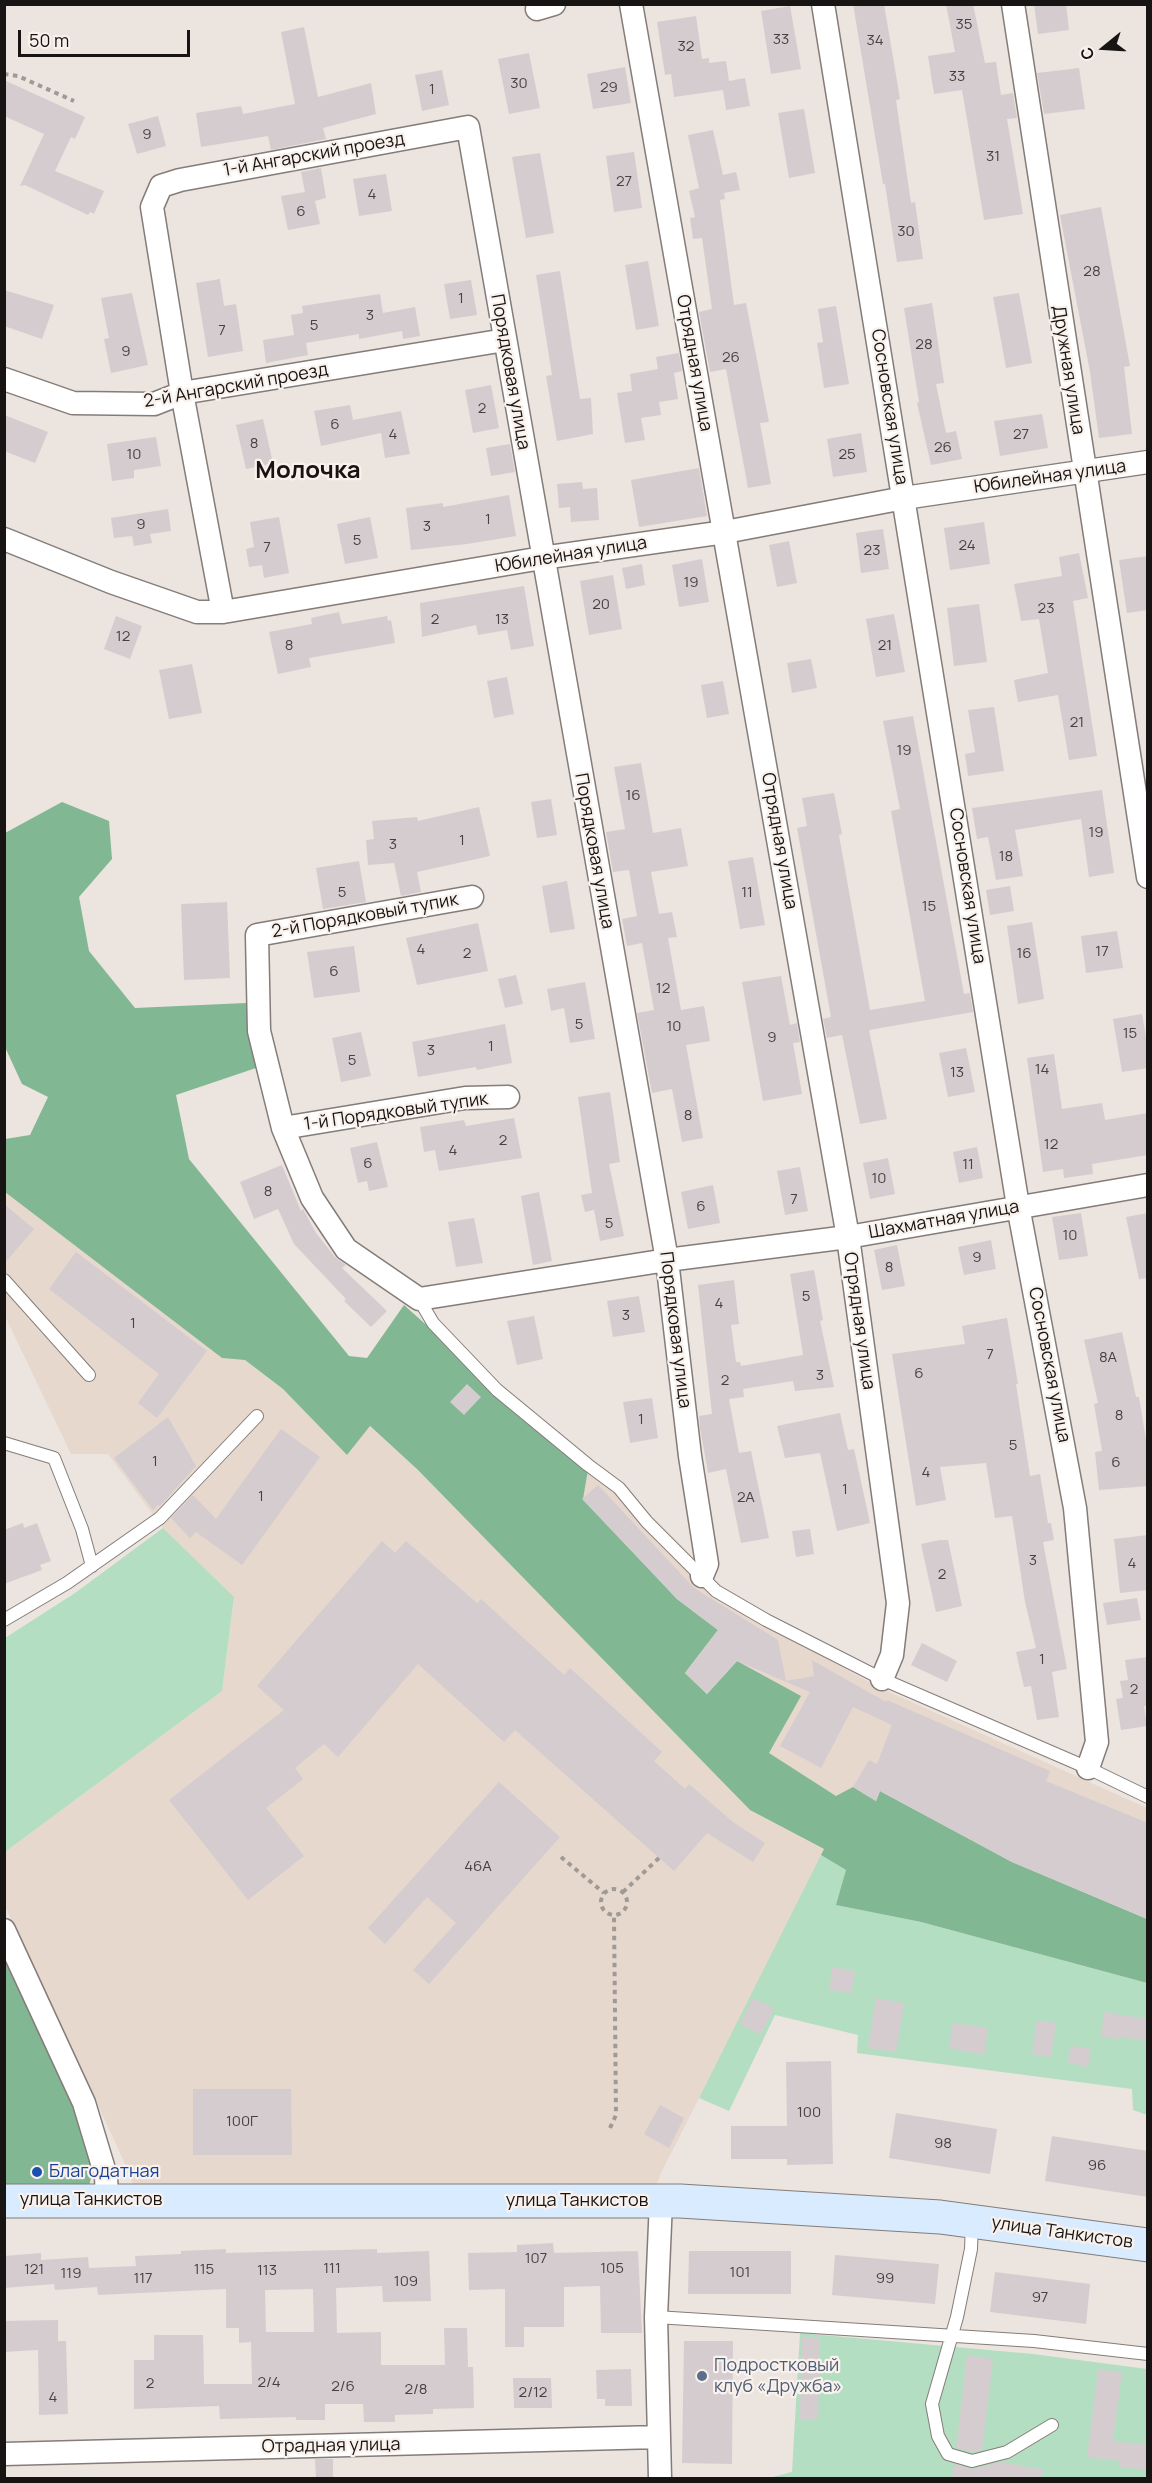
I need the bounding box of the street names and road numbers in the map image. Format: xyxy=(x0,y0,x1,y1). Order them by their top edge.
street label: 1-й Ангарский проезд xyxy=(222,128,406,182)
street label: Порядковая улица xyxy=(486,292,534,452)
street label: Отрядная улица xyxy=(671,293,717,433)
street label: Дружная улица xyxy=(1047,304,1089,436)
street label: Сосновская улица xyxy=(866,327,912,487)
street label: 2-й Ангарский проезд xyxy=(142,359,330,413)
street label: Юбилейная улица xyxy=(973,456,1127,498)
street label: Юбилейная улица xyxy=(494,532,648,578)
street label: Порядковая улица xyxy=(570,771,618,931)
street label: Отрядная улица xyxy=(756,771,802,911)
street label: Сосновская улица xyxy=(944,806,990,966)
street label: 2-й Порядковый тупик xyxy=(270,889,460,943)
street label: 1-й Порядковый тупик xyxy=(303,1088,489,1136)
street label: Шахматная улица xyxy=(867,1196,1021,1244)
street label: Порядковая улица xyxy=(655,1250,695,1410)
street label: Отрядная улица xyxy=(839,1251,879,1391)
street label: Сосновская улица xyxy=(1023,1286,1075,1444)
street label: улица Танкистов xyxy=(20,2189,162,2211)
street label: улица Танкистов xyxy=(506,2190,648,2212)
street label: улица Танкистов xyxy=(990,2212,1134,2254)
street label: Отрадная улица xyxy=(262,2434,400,2458)

